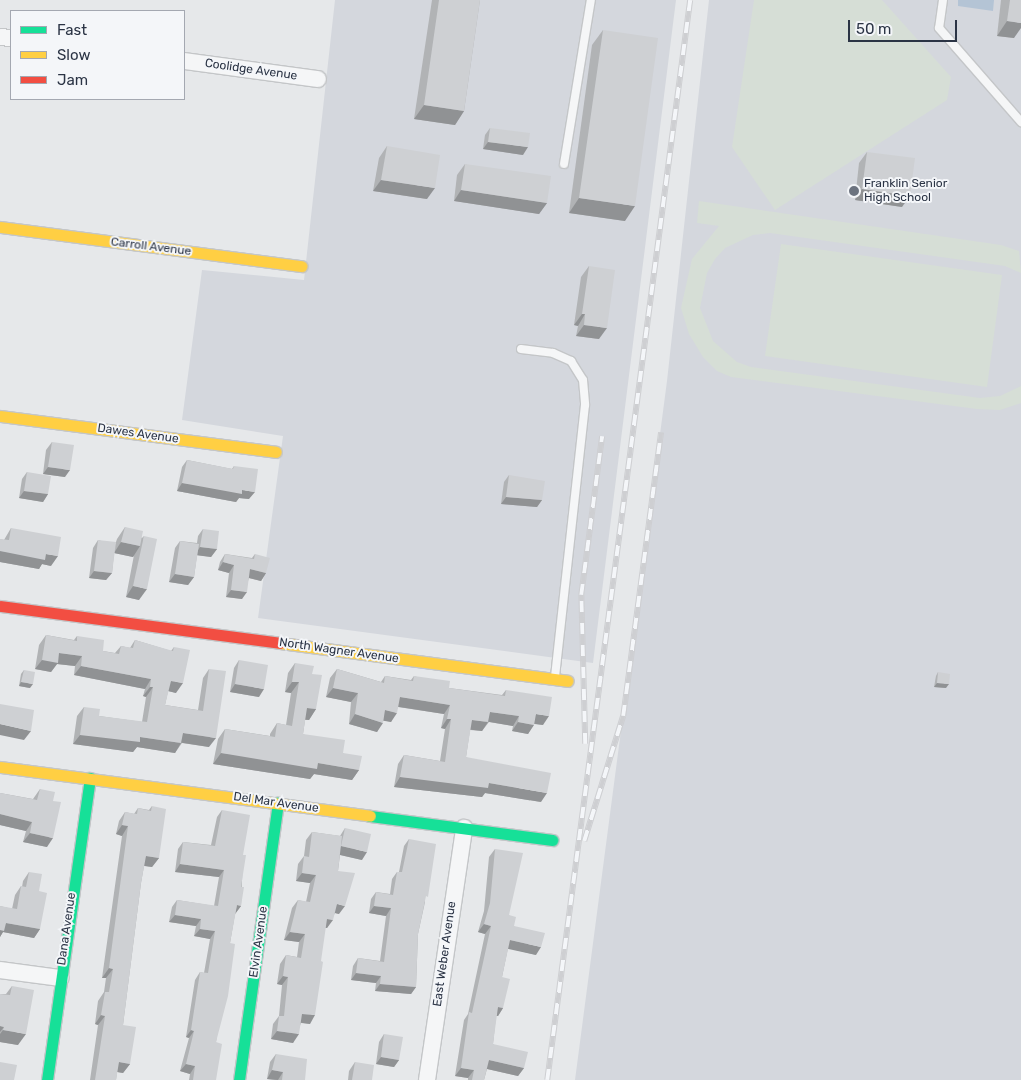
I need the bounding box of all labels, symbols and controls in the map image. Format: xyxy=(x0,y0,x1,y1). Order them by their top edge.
legend xyxy=(10,10,185,100)
scale bar xyxy=(851,10,960,42)
text: 50 m xyxy=(856,20,891,38)
text: Fast xyxy=(57,21,87,39)
text: Slow xyxy=(57,46,90,64)
street label: Coolidge Avenue xyxy=(204,56,298,84)
text: Jam xyxy=(57,71,88,89)
place label: Franklin Senior High School xyxy=(864,177,947,205)
marker: Franklin Senior High School xyxy=(848,185,860,197)
street label: Carroll Avenue xyxy=(110,235,192,259)
street label: Dawes Avenue xyxy=(96,421,180,447)
street label: North Wagner Avenue xyxy=(278,635,400,667)
street label: Del Mar Avenue xyxy=(232,790,320,816)
street label: Dana Avenue xyxy=(55,891,79,967)
street label: East Weber Avenue xyxy=(430,900,460,1008)
street label: Elvin Avenue xyxy=(247,905,271,979)

